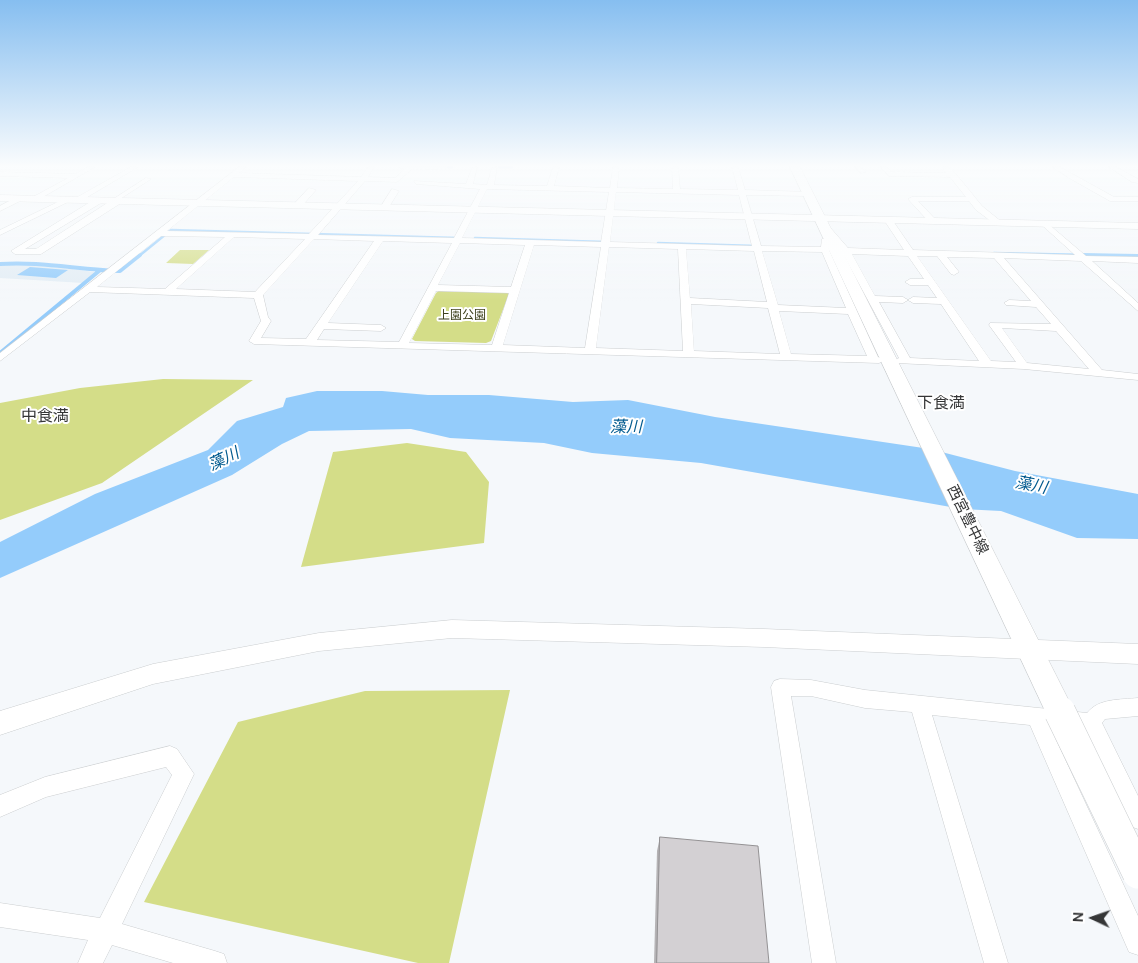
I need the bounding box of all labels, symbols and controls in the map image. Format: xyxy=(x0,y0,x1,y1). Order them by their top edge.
park label: 上園公園 xyxy=(438,309,486,323)
district label: 下食満 xyxy=(917,394,965,414)
district label: 中食満 xyxy=(21,407,69,427)
water label: 藻川 xyxy=(610,418,642,438)
water label: 藻川 xyxy=(205,444,243,476)
water label: 藻川 xyxy=(1013,474,1049,498)
street label: 西宮豊中線 xyxy=(942,482,992,558)
north arrow xyxy=(1068,893,1118,943)
text: N xyxy=(1069,912,1087,923)

